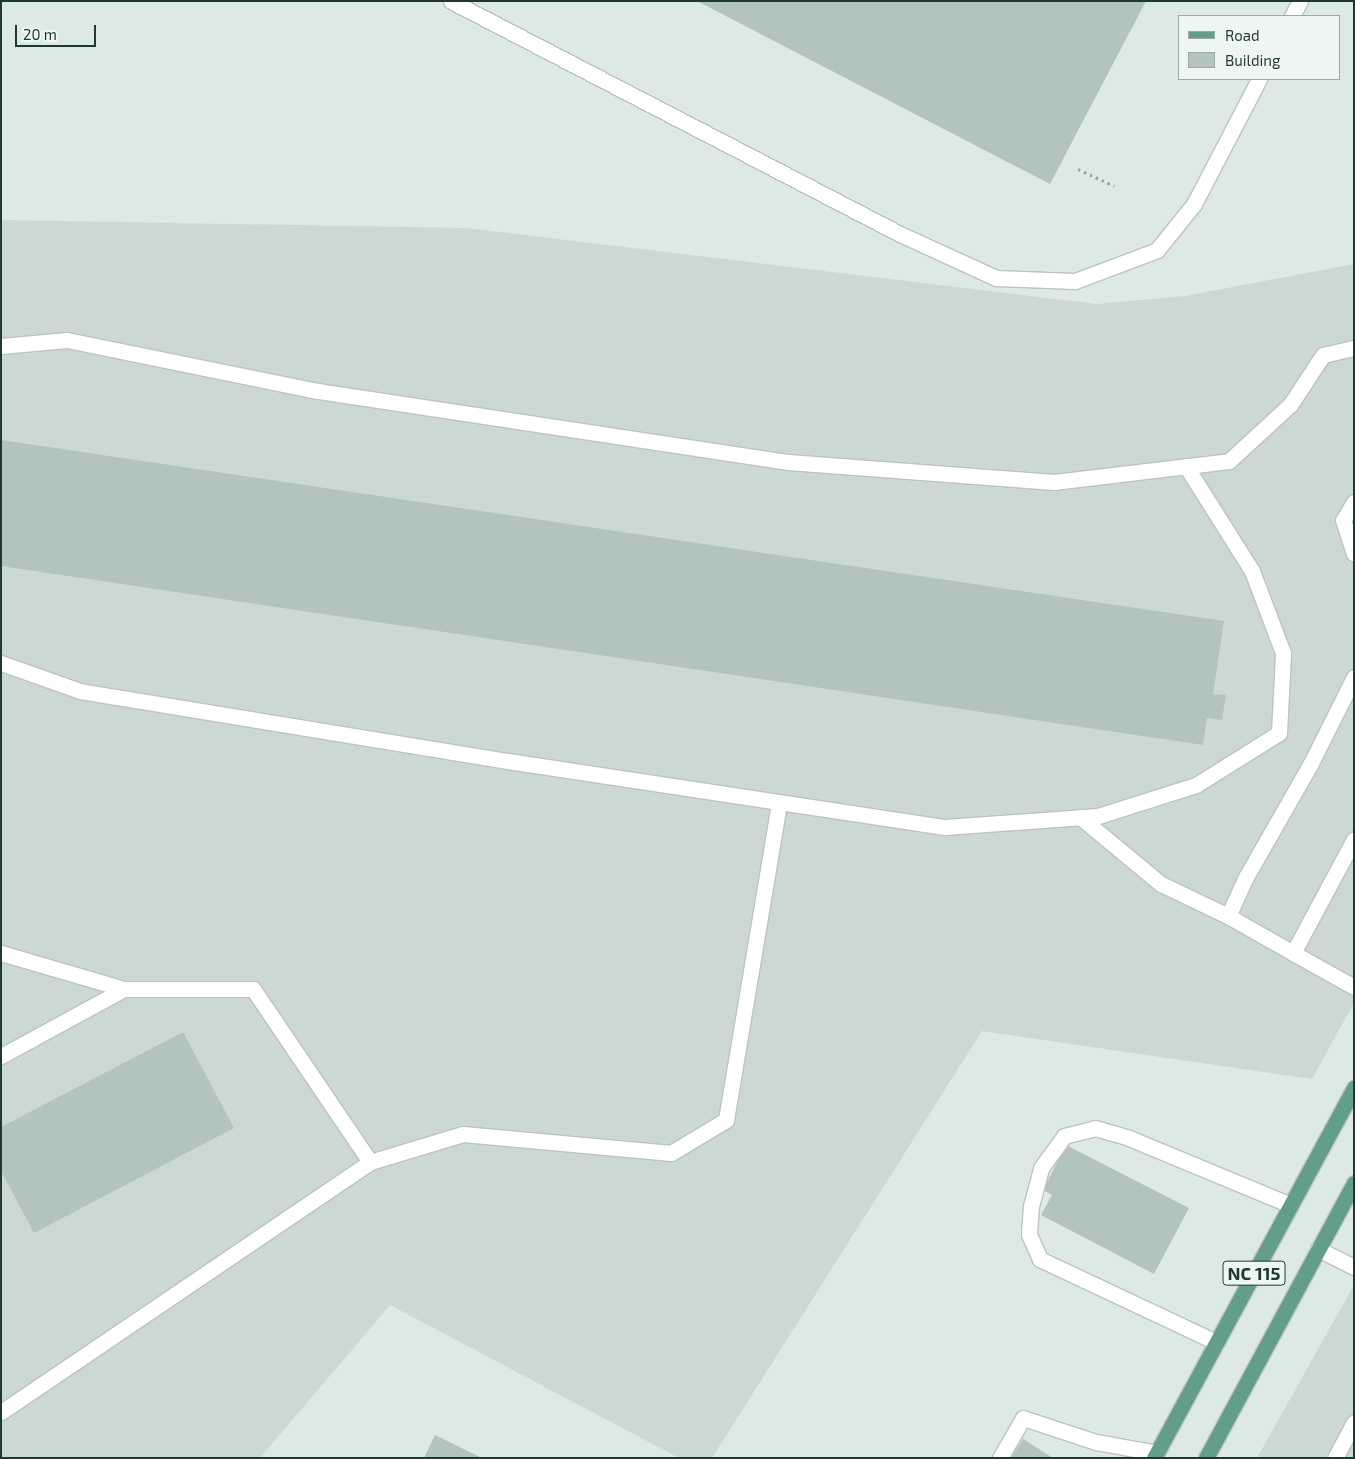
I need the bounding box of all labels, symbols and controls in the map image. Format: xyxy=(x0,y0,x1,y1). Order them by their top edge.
scale bar xyxy=(18,15,99,47)
legend xyxy=(1178,15,1340,80)
text: 20 m xyxy=(23,25,57,43)
text: Road xyxy=(1225,26,1260,44)
text: Building xyxy=(1225,51,1280,69)
road number: NC 115 xyxy=(1222,1258,1286,1288)

